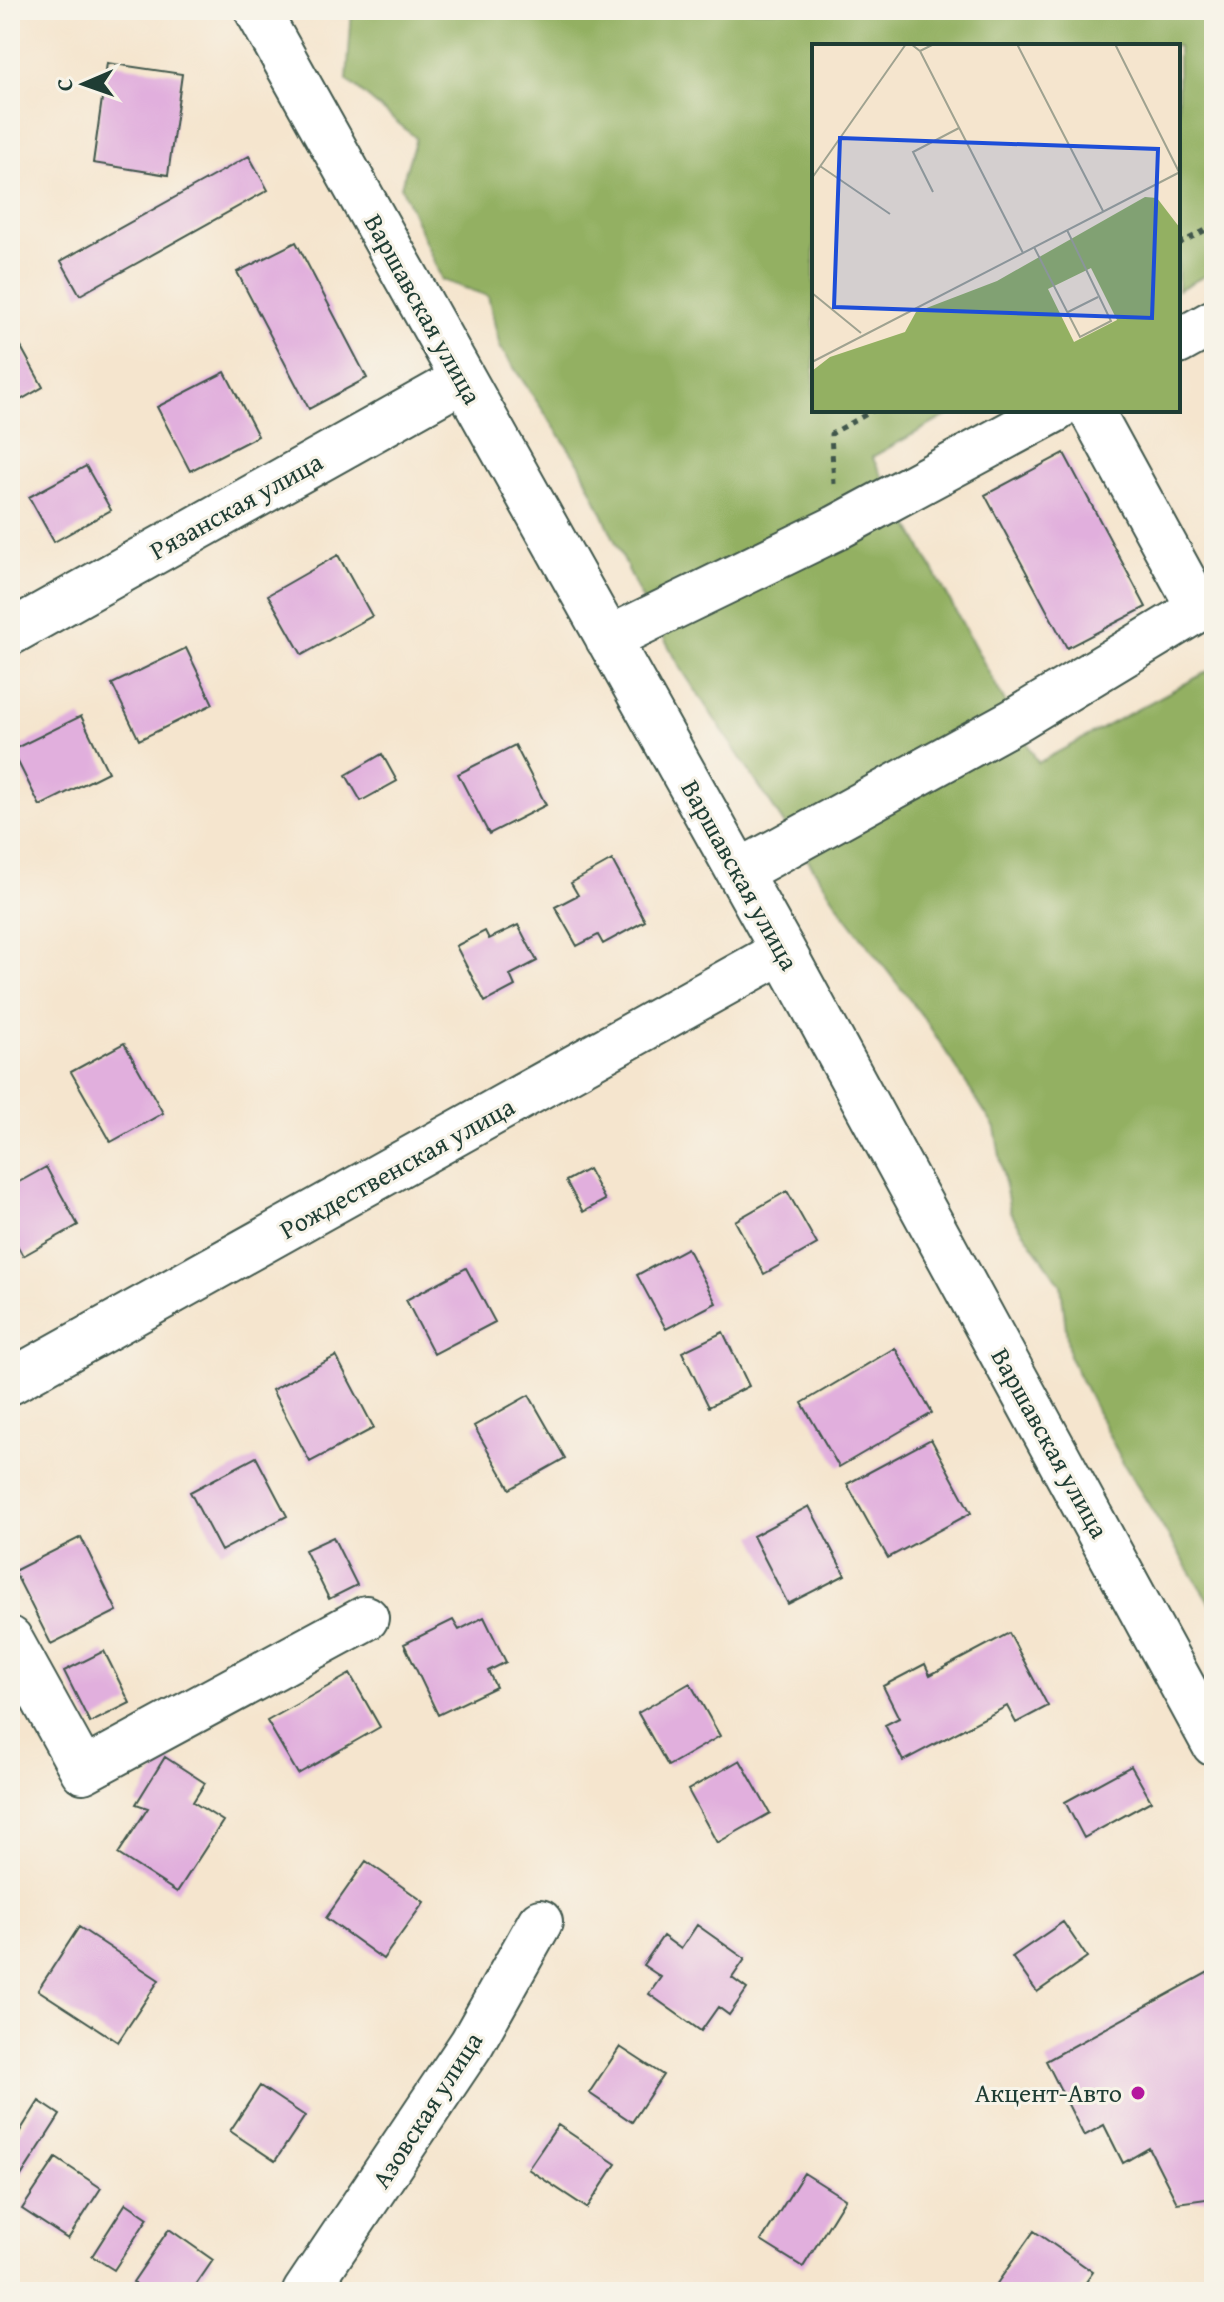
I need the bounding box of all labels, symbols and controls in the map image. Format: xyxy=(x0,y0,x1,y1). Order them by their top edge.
north arrow xyxy=(44,44,124,124)
inset map xyxy=(812,44,1180,412)
text: С xyxy=(48,78,80,91)
street label: Варшавская улица xyxy=(355,206,492,412)
street label: Рязанская улица xyxy=(142,442,330,569)
street label: Варшавская улица xyxy=(672,772,809,978)
street label: Рождественская улица xyxy=(272,1086,522,1248)
street label: Варшавская улица xyxy=(982,1340,1119,1546)
street label: Азовская улица xyxy=(361,2023,492,2196)
place label: Акцент-Авто xyxy=(975,2073,1122,2112)
marker: Акцент-Авто xyxy=(1129,2084,1147,2102)

